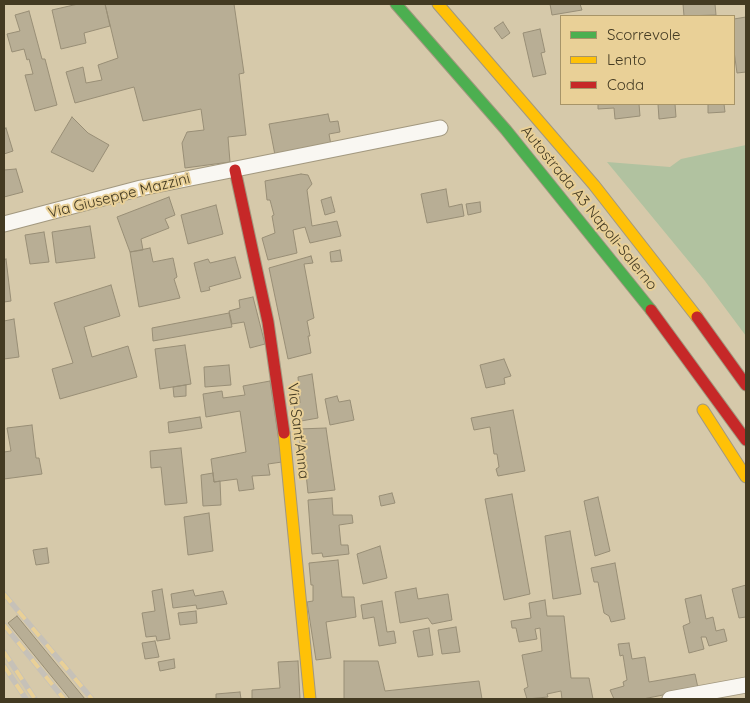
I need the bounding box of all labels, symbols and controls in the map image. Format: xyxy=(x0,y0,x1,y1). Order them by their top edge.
legend xyxy=(560,15,735,105)
text: Scorrevole xyxy=(607,25,681,44)
text: Lento xyxy=(607,50,646,69)
text: Coda xyxy=(607,75,644,94)
street label: Autostrada A3 Napoli-Salerno xyxy=(517,122,661,294)
street label: Via Giuseppe Mazzini xyxy=(46,170,192,222)
street label: Via Sant'Anna xyxy=(283,382,313,480)

